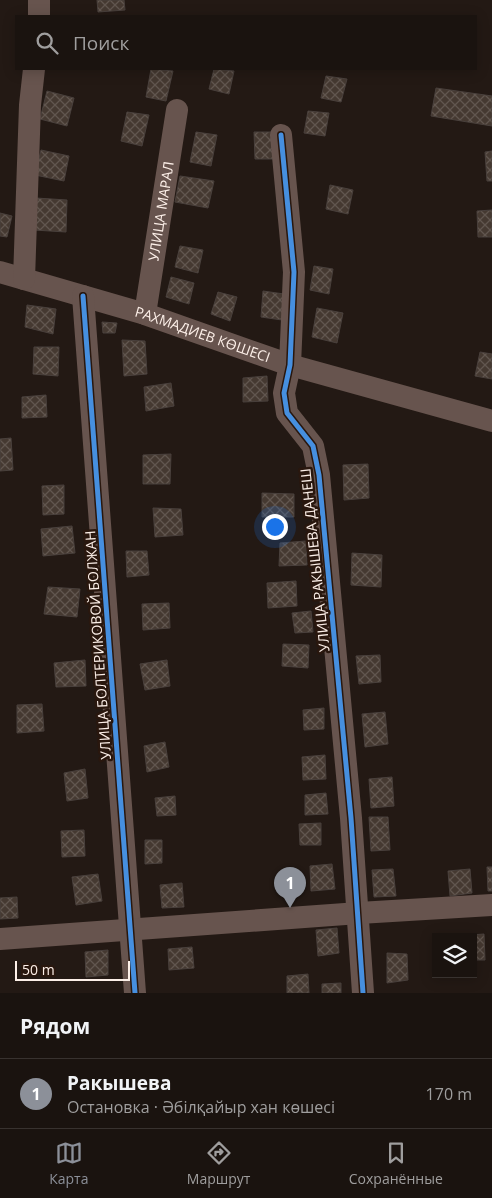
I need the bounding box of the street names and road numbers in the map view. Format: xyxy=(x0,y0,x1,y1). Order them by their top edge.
street label: УЛИЦА МАРАЛ xyxy=(143,160,178,262)
street label: РАХМАДИЕВ КӨШЕСІ xyxy=(133,302,273,366)
street label: УЛИЦА РАКЫШЕВА ДАНЕШ xyxy=(295,467,334,653)
street label: УЛИЦА БОЛТЕРИКОВОЙ БОЛЖАН xyxy=(80,530,115,760)

